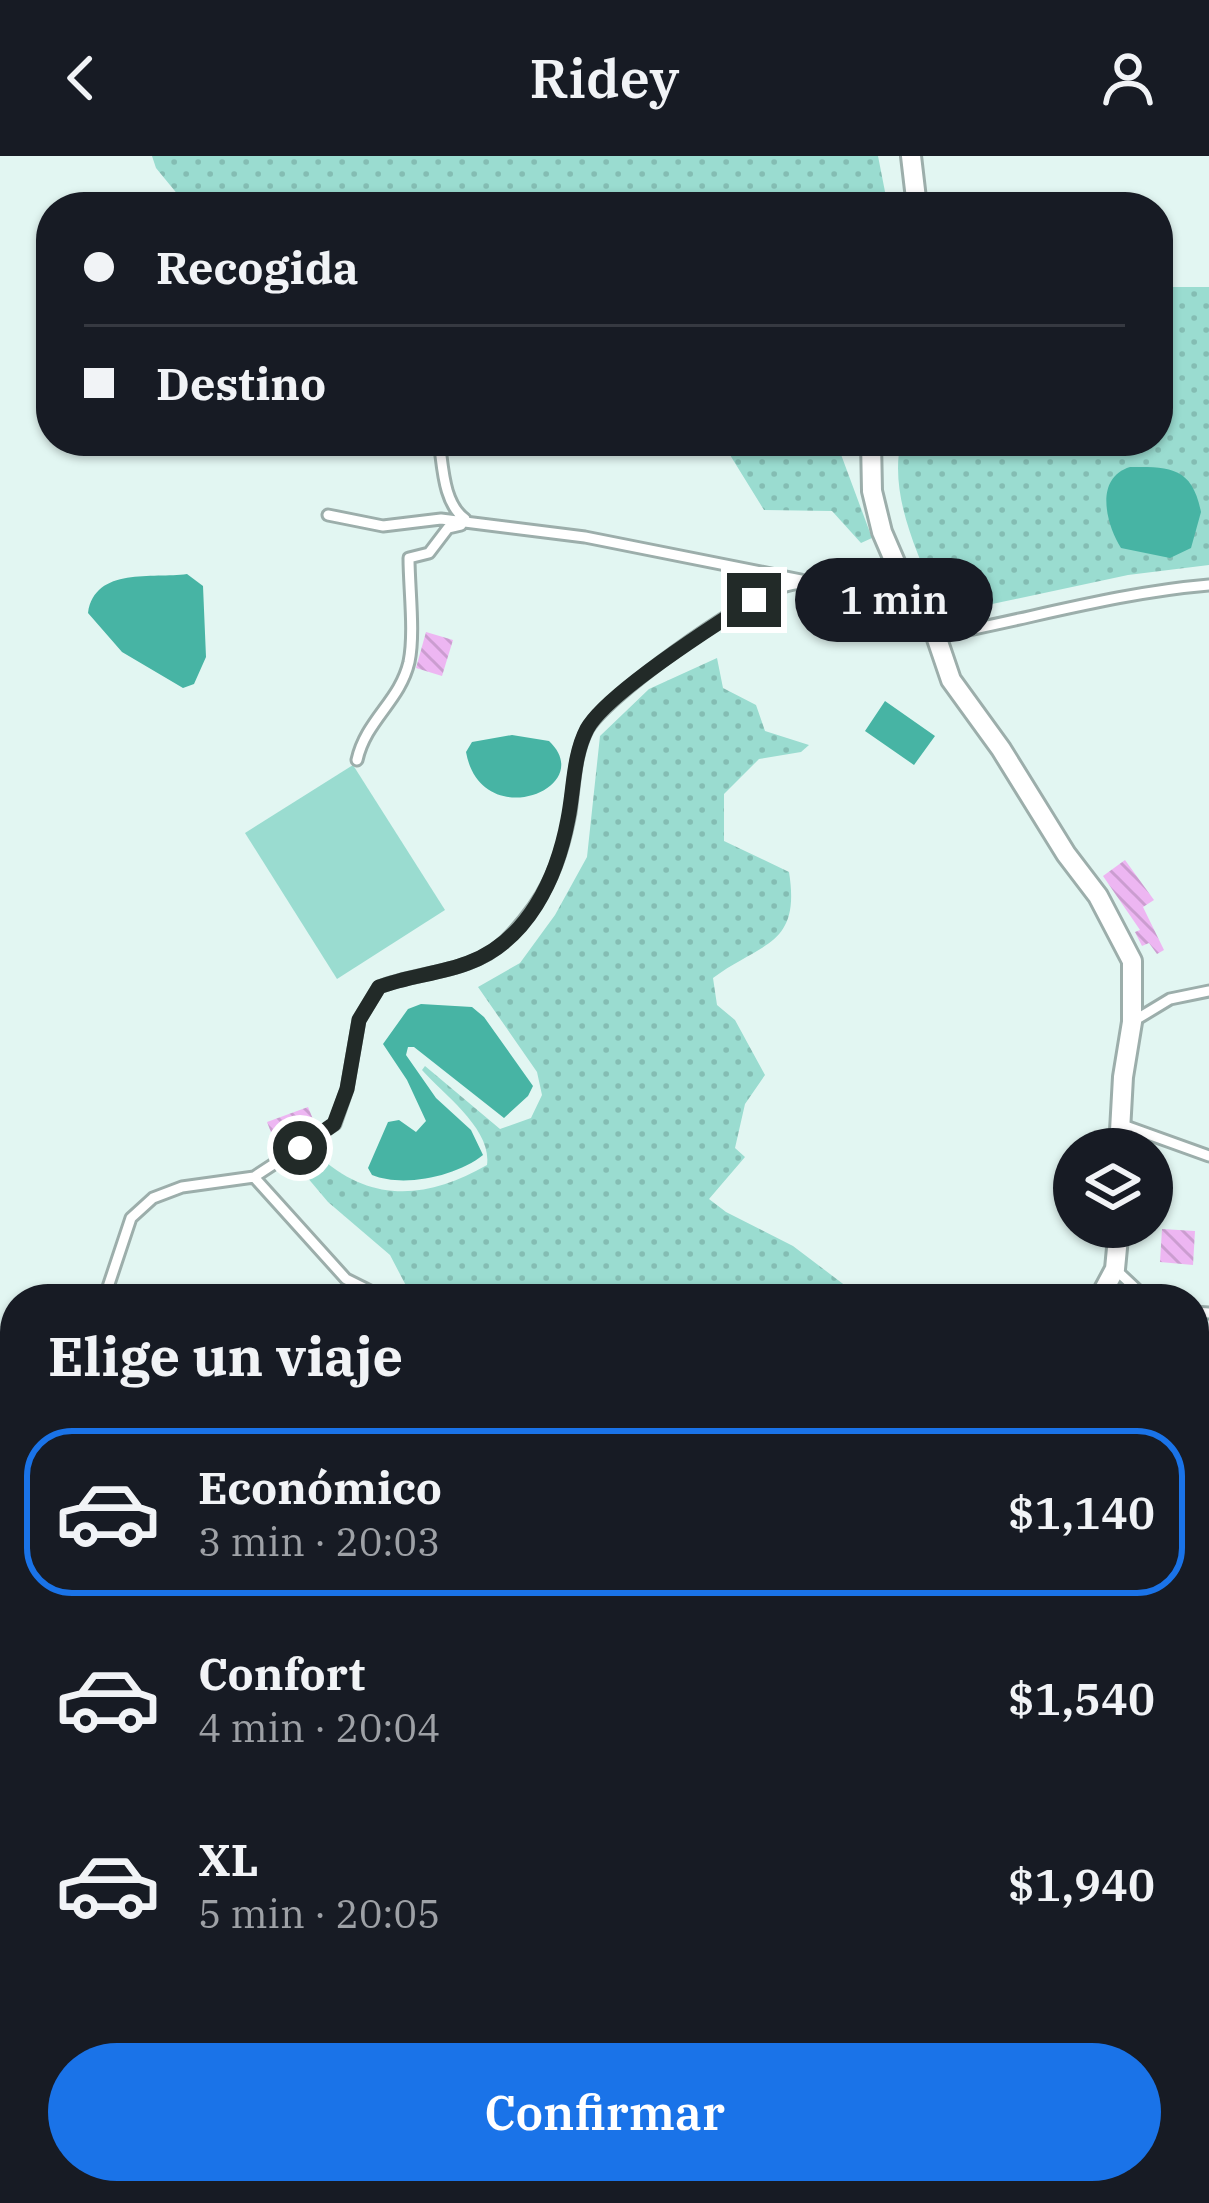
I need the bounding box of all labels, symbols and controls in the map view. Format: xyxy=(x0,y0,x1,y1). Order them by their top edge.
text: Ridey xyxy=(530,43,679,113)
icon: back xyxy=(48,45,114,111)
icon: person xyxy=(1095,45,1161,111)
text: Recogida xyxy=(156,238,359,296)
text: Destino xyxy=(156,354,326,412)
callout: 1 min xyxy=(796,558,994,642)
route end xyxy=(727,573,781,627)
text: 1 min xyxy=(840,574,948,625)
route start xyxy=(273,1121,327,1175)
map controls xyxy=(1053,1128,1173,1248)
button: layers xyxy=(1053,1128,1173,1248)
text: Elige un viaje xyxy=(48,1321,403,1391)
icon: car xyxy=(54,1458,162,1566)
text: Económico xyxy=(198,1458,442,1516)
text: $1,140 xyxy=(1008,1483,1155,1541)
text: 3 min · 20:03 xyxy=(198,1516,440,1567)
icon: car xyxy=(54,1644,162,1752)
text: Confort xyxy=(198,1644,365,1702)
text: $1,540 xyxy=(1008,1669,1155,1727)
text: 4 min · 20:04 xyxy=(198,1702,440,1753)
icon: car xyxy=(54,1830,162,1938)
text: XL xyxy=(198,1830,259,1888)
text: $1,940 xyxy=(1008,1855,1155,1913)
text: 5 min · 20:05 xyxy=(198,1888,440,1939)
button: Confirmar xyxy=(48,2043,1161,2181)

